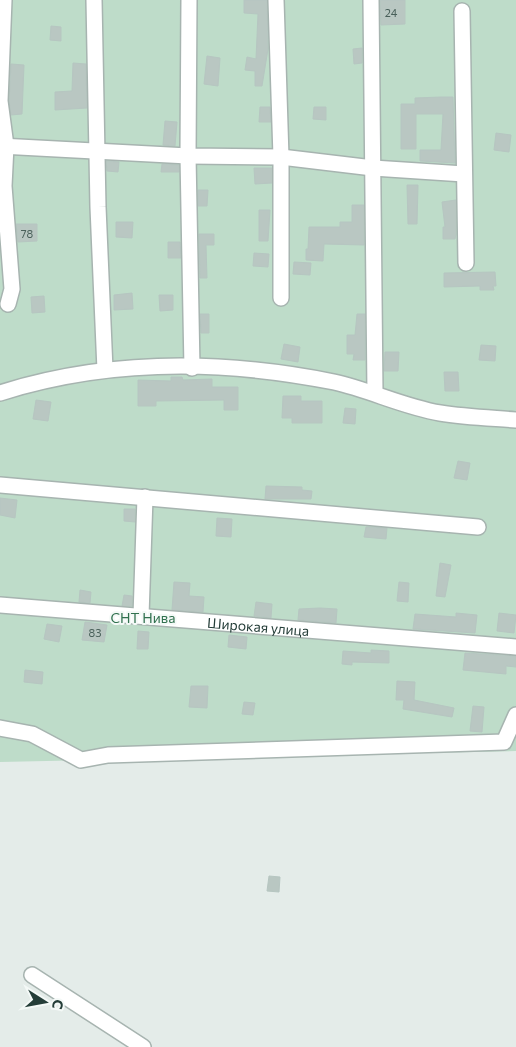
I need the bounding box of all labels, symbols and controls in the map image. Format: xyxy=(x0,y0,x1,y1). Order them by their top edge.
house number: 24 xyxy=(385,6,398,19)
house number: 78 xyxy=(21,227,34,240)
park label: СНТ Нива xyxy=(111,609,175,626)
street label: Широкая улица xyxy=(206,613,310,639)
house number: 83 xyxy=(89,626,101,639)
north arrow xyxy=(20,977,70,1027)
text: С xyxy=(49,998,68,1011)

